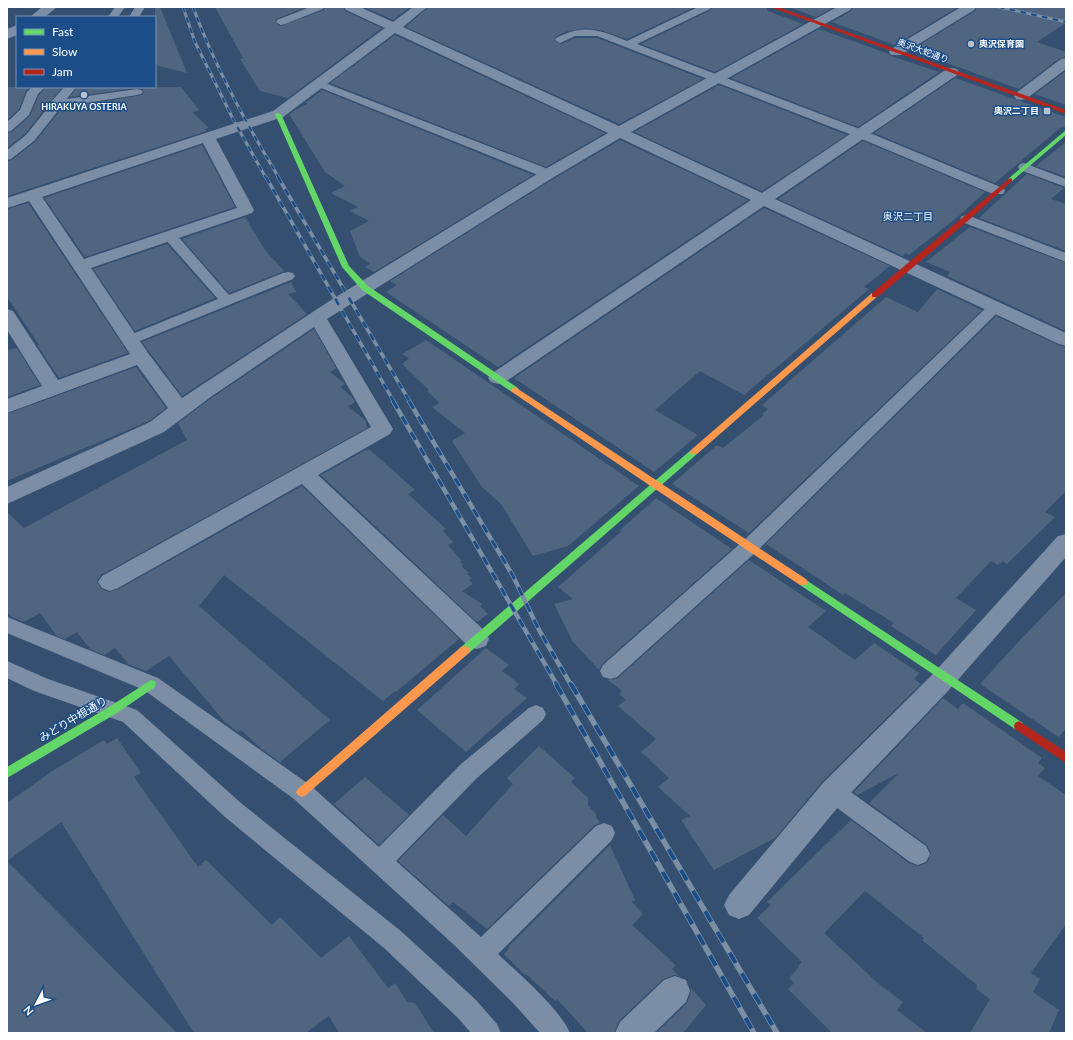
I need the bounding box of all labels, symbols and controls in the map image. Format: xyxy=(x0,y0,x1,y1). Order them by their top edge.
legend xyxy=(16,16,156,88)
text: Fast xyxy=(52,24,74,39)
street label: 奥沢大蛇通り xyxy=(896,36,950,65)
place label: 奥沢保育園 xyxy=(979,38,1024,49)
marker: 奥沢保育園 xyxy=(966,39,976,49)
text: Slow xyxy=(52,44,78,59)
text: Jam xyxy=(52,64,73,79)
marker: HIRAKUYA OSTERIA xyxy=(79,90,89,100)
place label: HIRAKUYA OSTERIA xyxy=(41,101,127,112)
place label: 奥沢二丁目 xyxy=(994,105,1039,116)
marker: 奥沢二丁目 xyxy=(1042,106,1052,116)
district label: 奥沢二丁目 xyxy=(883,210,933,222)
street label: みどり中根通り xyxy=(36,693,109,744)
north arrow xyxy=(16,984,56,1024)
text: N xyxy=(20,1003,36,1018)

